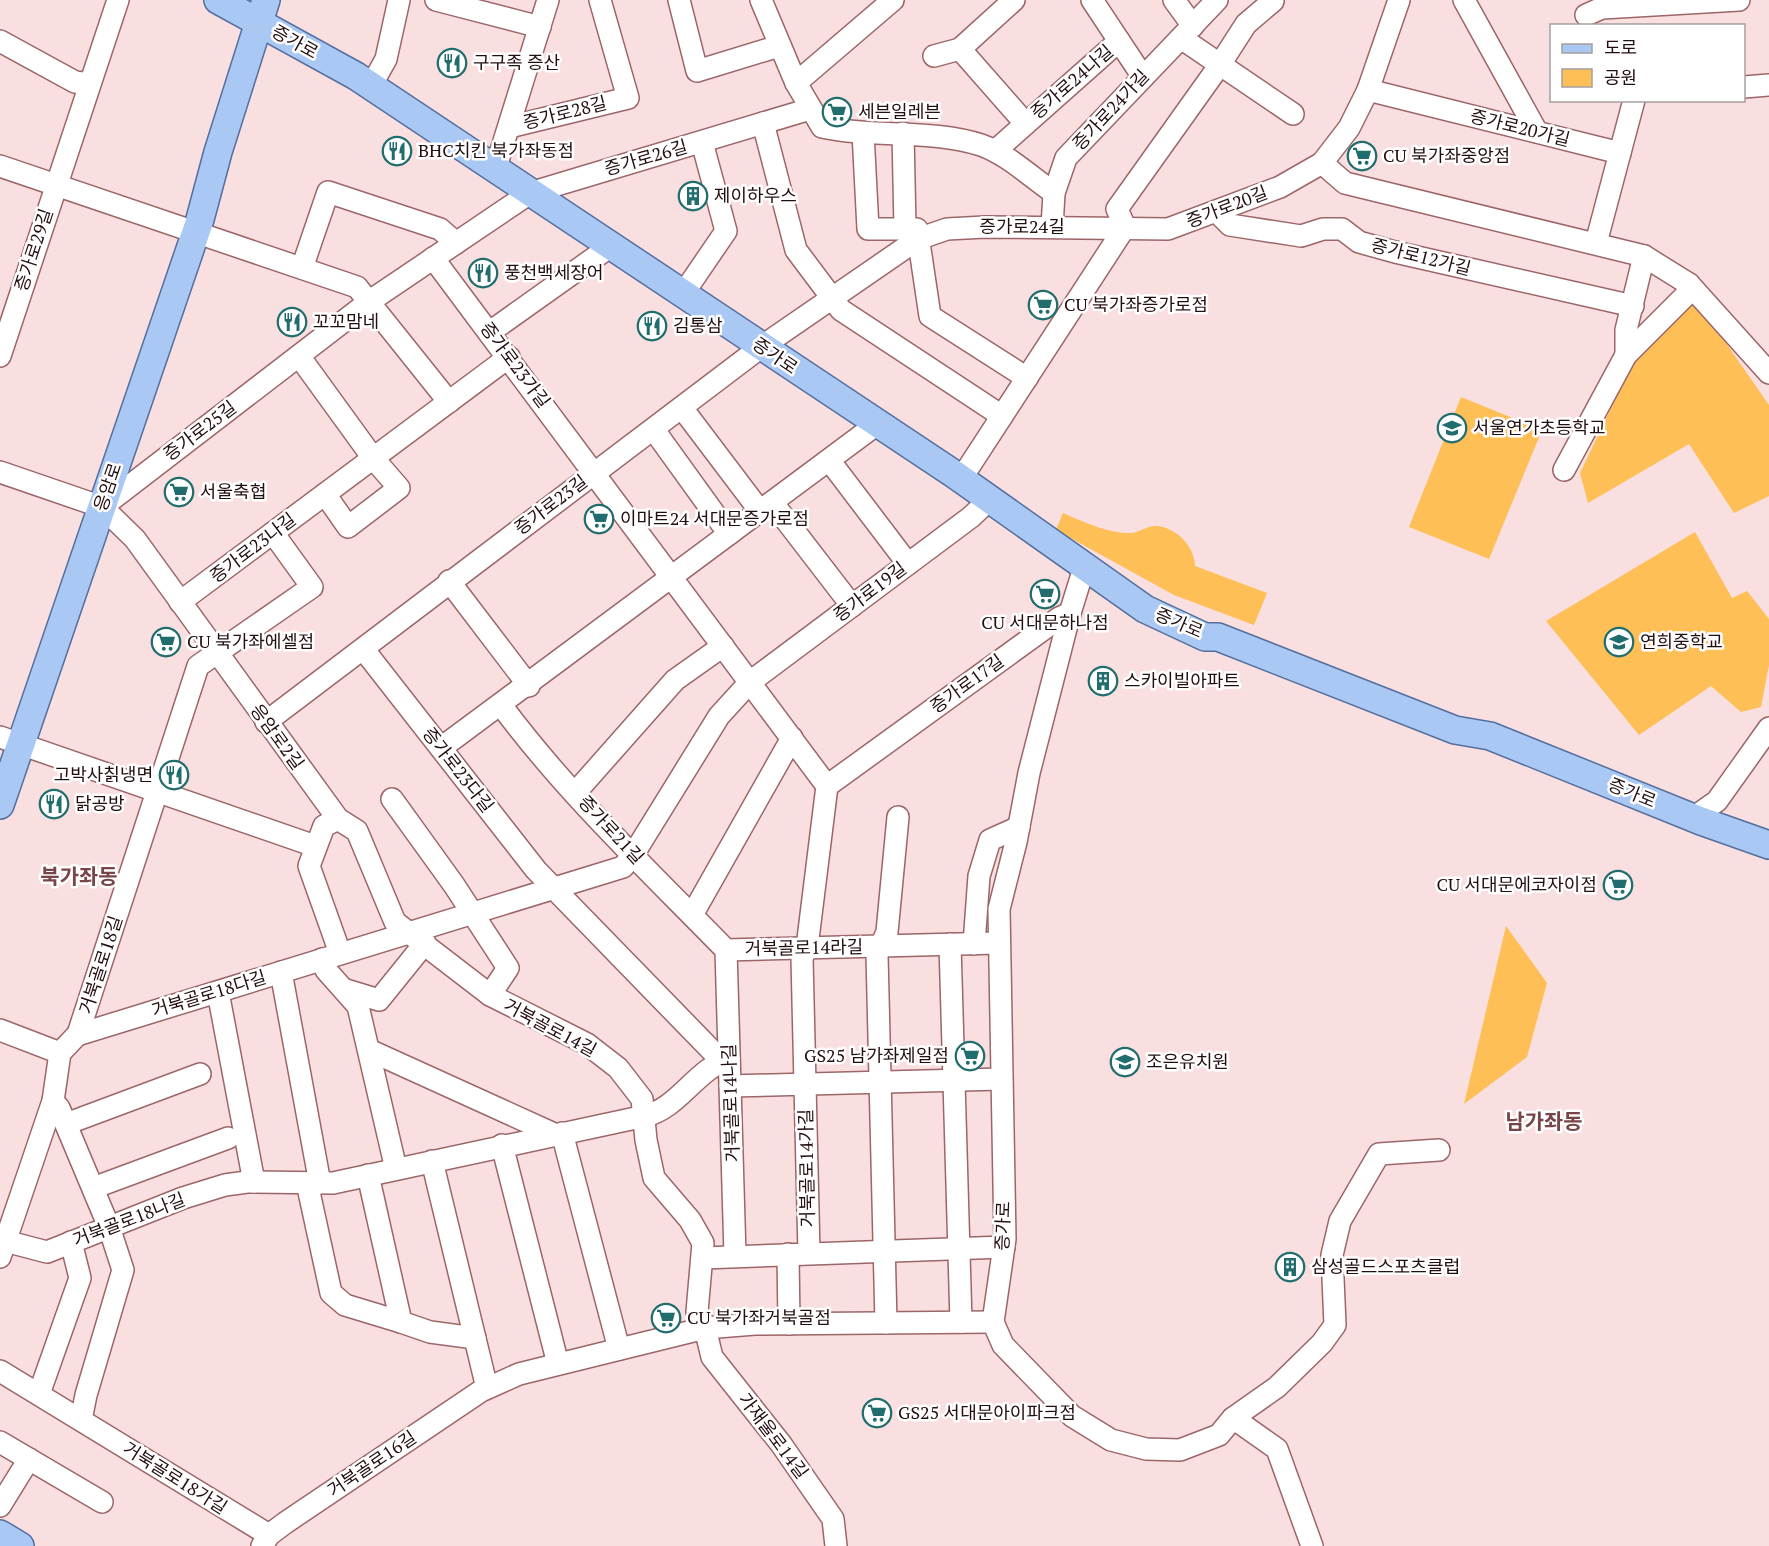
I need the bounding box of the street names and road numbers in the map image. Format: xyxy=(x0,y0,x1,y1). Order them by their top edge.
street label: 증가로 xyxy=(268,19,323,64)
street label: 증가로24나길 xyxy=(1025,39,1118,124)
street label: 증가로24가길 xyxy=(1067,64,1154,155)
street label: 증가로28길 xyxy=(520,90,609,134)
street label: 증가로20가길 xyxy=(1468,103,1573,151)
street label: 증가로26길 xyxy=(601,134,690,180)
street label: 증가로20길 xyxy=(1182,180,1271,233)
street label: 증가로29길 xyxy=(8,205,58,294)
street label: 증가로24길 xyxy=(979,214,1065,238)
street label: 증가로12가길 xyxy=(1369,232,1474,280)
street label: 증가로23가길 xyxy=(476,316,556,412)
street label: 증가로 xyxy=(748,331,803,379)
street label: 증가로25길 xyxy=(158,395,241,465)
street label: 응암로 xyxy=(88,459,126,514)
street label: 증가로23길 xyxy=(509,469,592,539)
street label: 증가로23나길 xyxy=(204,507,300,587)
street label: 증가로19길 xyxy=(828,556,911,626)
street label: 증가로 xyxy=(1152,601,1207,643)
street label: 증가로17길 xyxy=(925,648,1008,718)
street label: 응암로2길 xyxy=(246,699,310,774)
street label: 증가로23다길 xyxy=(418,722,500,817)
street label: 증가로 xyxy=(1605,772,1660,813)
street label: 증가로21길 xyxy=(574,790,650,869)
street label: 거북골로18길 xyxy=(73,912,127,1017)
street label: 거북골로14라길 xyxy=(745,934,863,960)
street label: 거북골로18다길 xyxy=(149,964,269,1022)
street label: 거북골로14길 xyxy=(500,993,601,1062)
street label: 거북골로14나길 xyxy=(716,1043,744,1163)
street label: 거북골로14가길 xyxy=(793,1109,819,1227)
street label: 거북골로18나길 xyxy=(69,1187,188,1252)
street label: 증가로 xyxy=(989,1201,1015,1251)
street label: 가재울로14길 xyxy=(734,1387,814,1483)
street label: 거북골로16길 xyxy=(322,1425,420,1502)
street label: 거북골로18가길 xyxy=(119,1436,232,1519)

